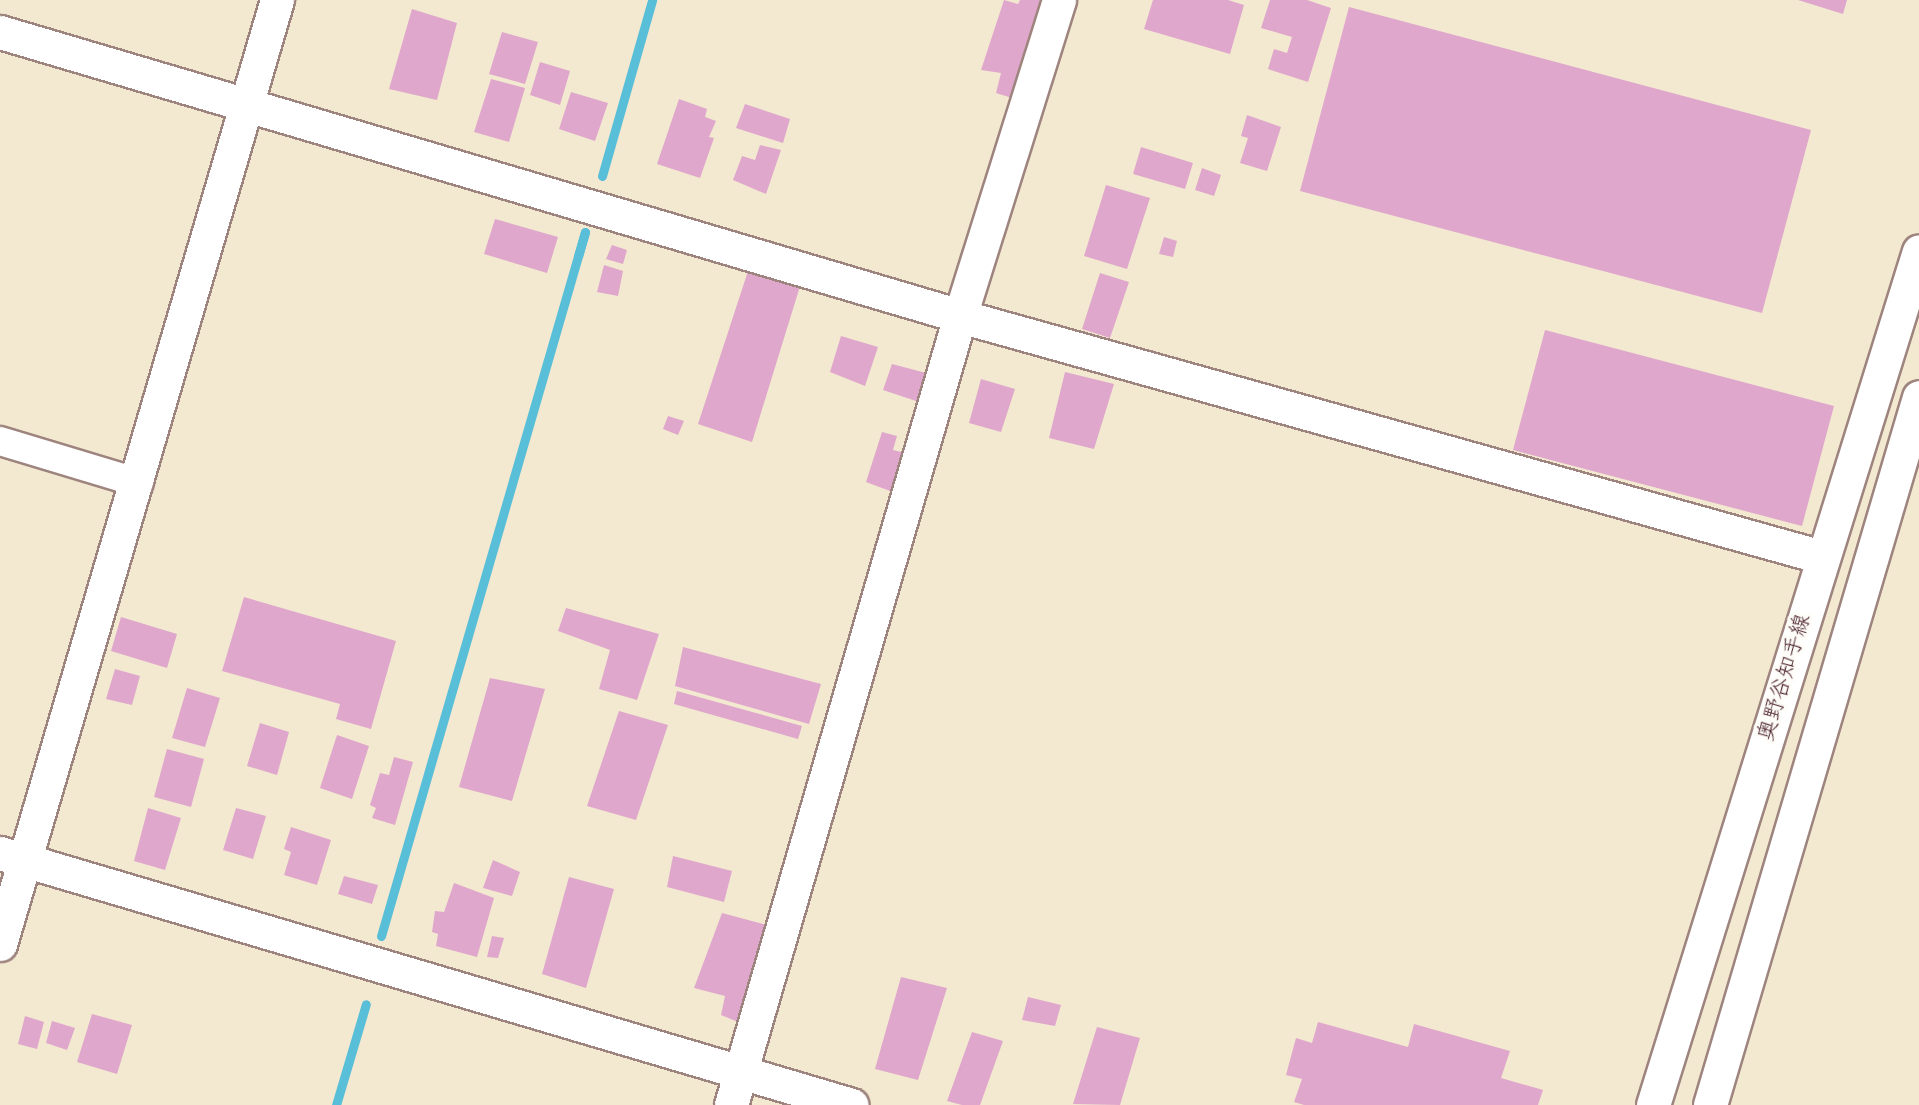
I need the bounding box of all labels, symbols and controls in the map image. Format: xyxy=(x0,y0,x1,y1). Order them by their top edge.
street label: 奥野谷知手線 xyxy=(1753,611,1817,745)

